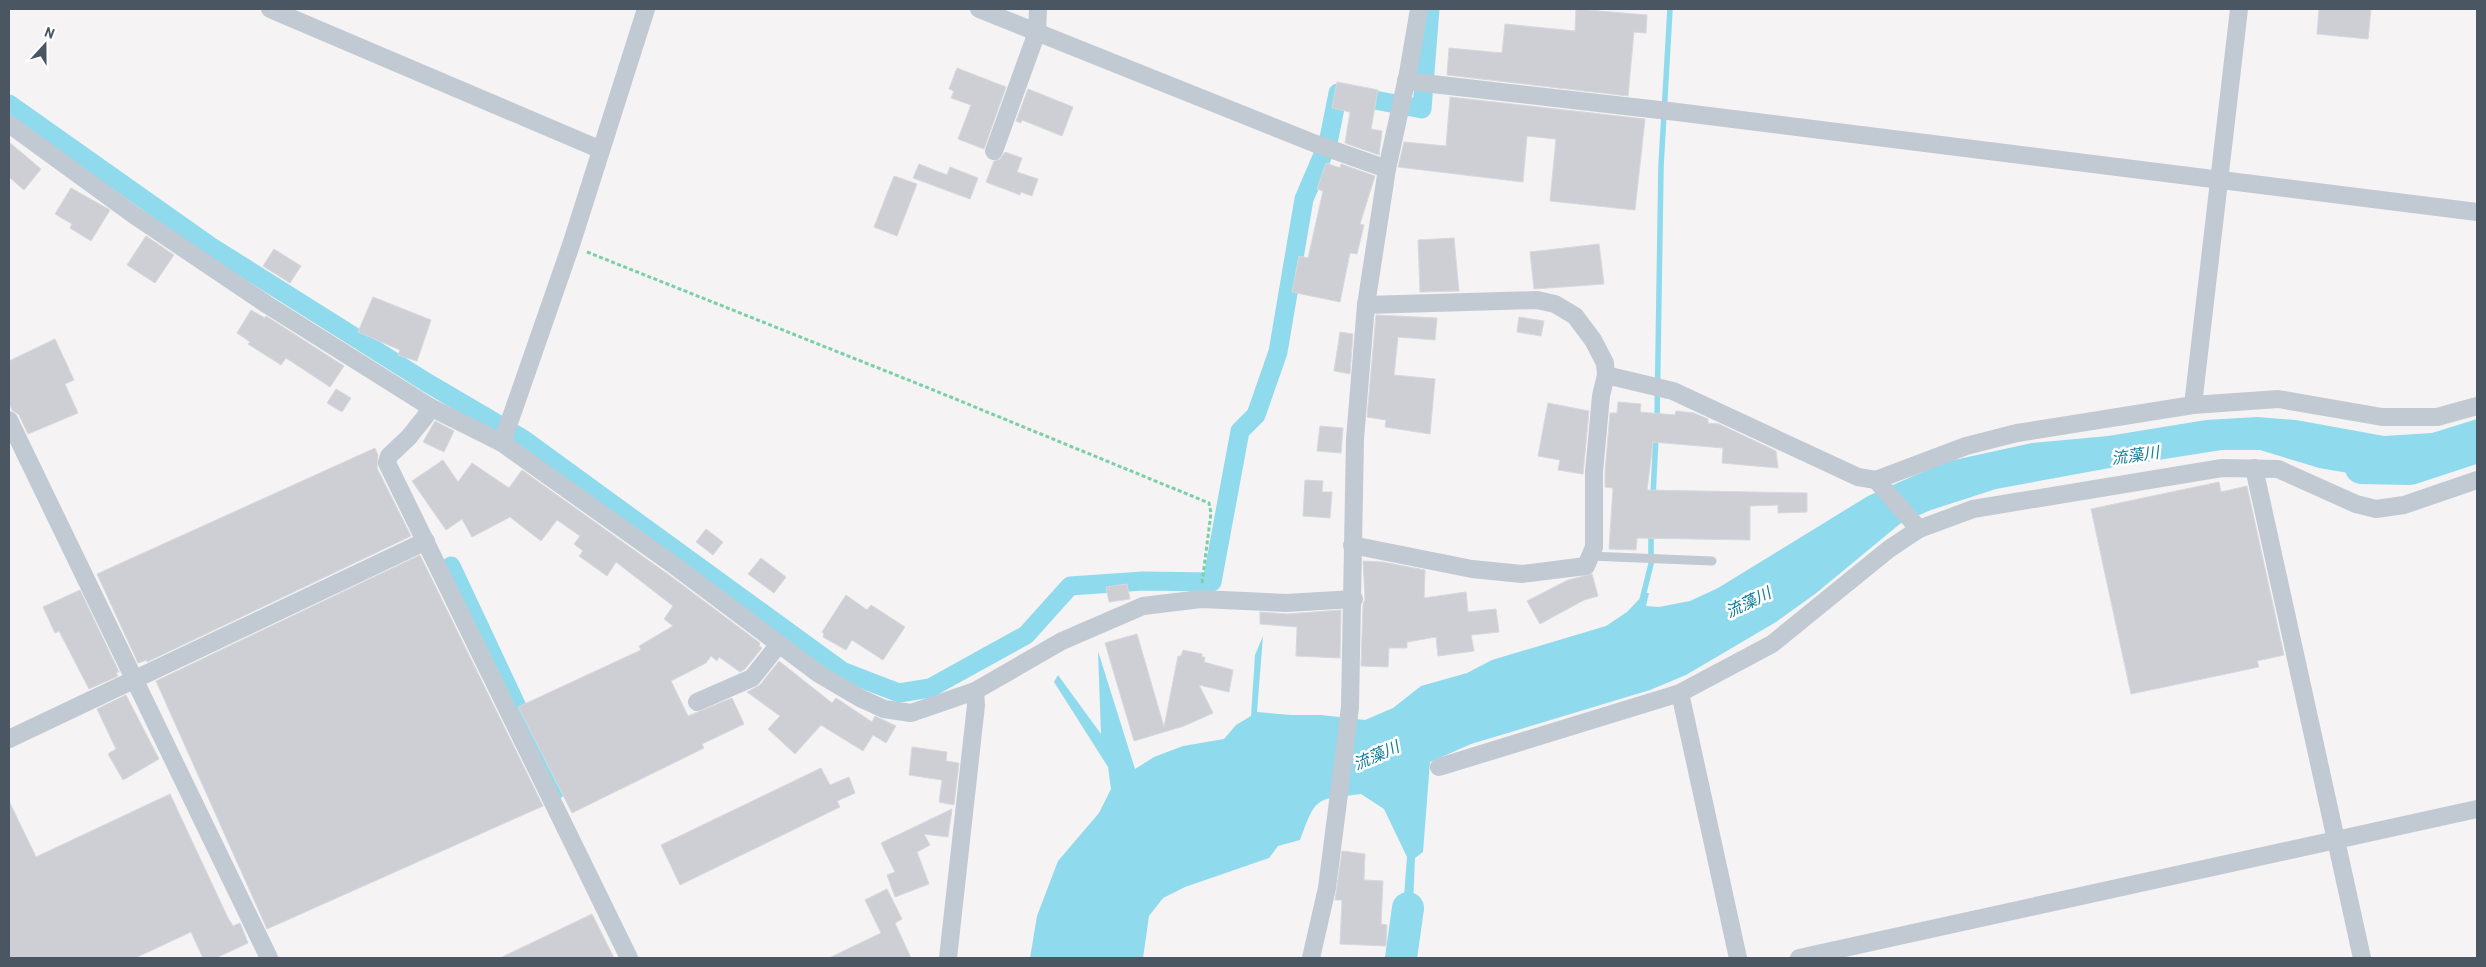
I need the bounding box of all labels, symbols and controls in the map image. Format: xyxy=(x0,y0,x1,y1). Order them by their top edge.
north arrow xyxy=(20,20,70,70)
text: N xyxy=(42,23,57,42)
water label: 流藻川 xyxy=(2110,441,2162,467)
water label: 流藻川 xyxy=(1722,582,1775,621)
water label: 流藻川 xyxy=(1350,735,1403,773)

